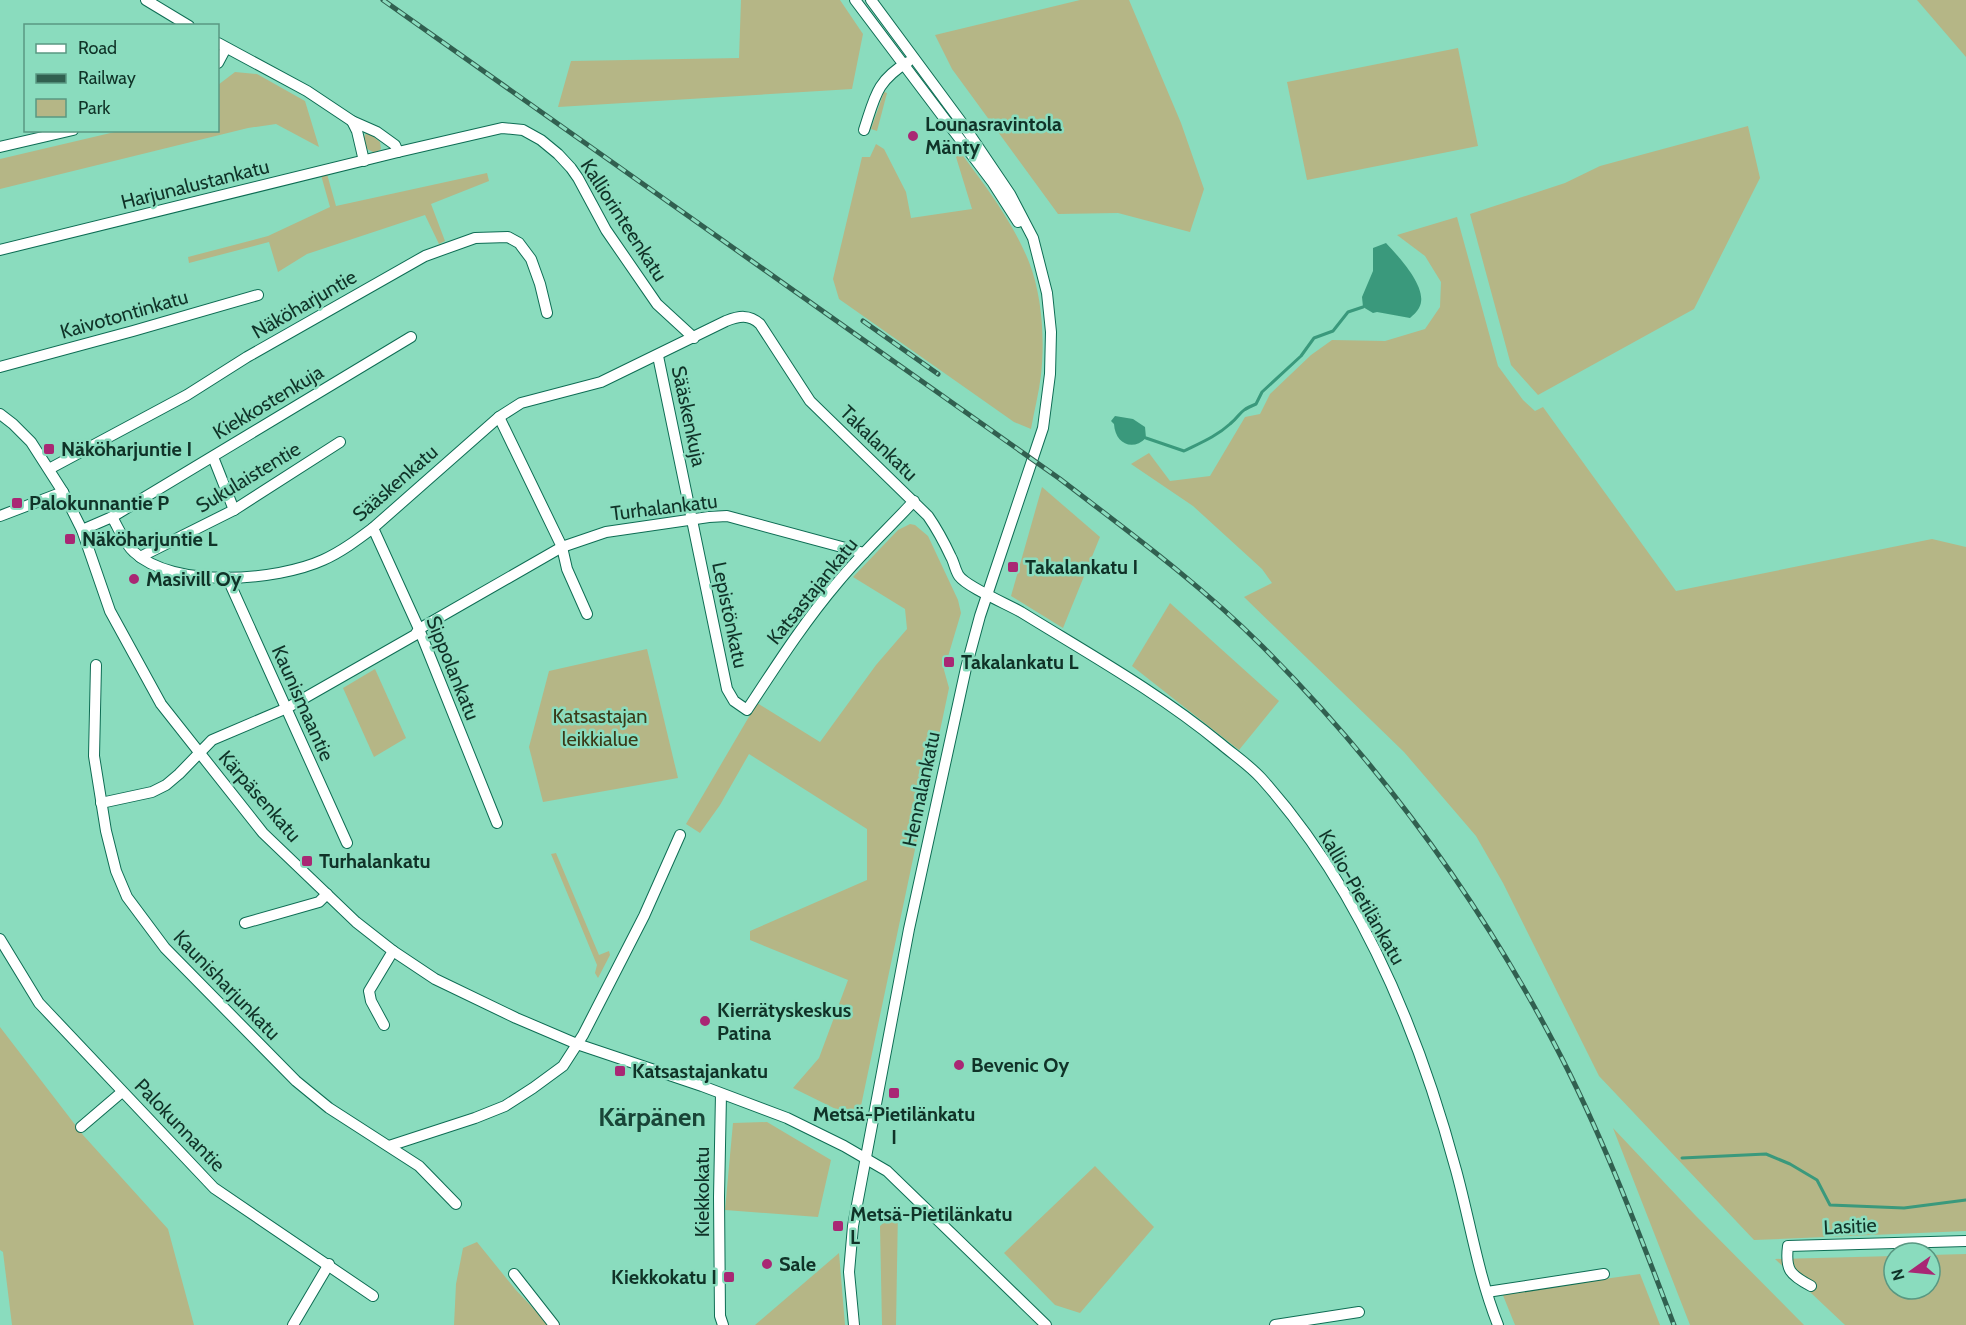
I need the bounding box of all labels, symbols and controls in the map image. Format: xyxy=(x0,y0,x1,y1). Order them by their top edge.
legend xyxy=(24,24,219,132)
text: Road xyxy=(78,37,117,59)
text: Railway xyxy=(78,67,136,89)
text: Park xyxy=(78,97,111,119)
place label: Lounasravintola Mänty xyxy=(925,112,1062,159)
marker: Lounasravintola Mänty xyxy=(906,129,920,143)
street label: Harjunalustankatu xyxy=(118,154,272,214)
street label: Kalliorinteenkatu xyxy=(576,154,672,286)
street label: Näköharjuntie xyxy=(247,264,361,344)
street label: Kaivotontinkatu xyxy=(57,284,191,344)
street label: Kiekkostenkuja xyxy=(209,359,328,444)
street label: Sääskenkuja xyxy=(667,363,711,469)
street label: Takalankatu xyxy=(835,400,923,486)
street label: Sukulaistentie xyxy=(191,436,305,518)
place label: Näköharjuntie I xyxy=(61,437,192,461)
street label: Sääskenkatu xyxy=(348,440,442,526)
marker: Näköharjuntie I xyxy=(42,442,56,456)
street label: Turhalankatu xyxy=(609,489,719,525)
place label: Palokunnantie P xyxy=(29,491,169,515)
marker: Palokunnantie P xyxy=(10,496,24,510)
place label: Näköharjuntie L xyxy=(82,527,217,551)
marker: Näköharjuntie L xyxy=(63,532,77,546)
street label: Katsastajankatu xyxy=(762,533,862,649)
place label: Takalankatu I xyxy=(1025,555,1138,579)
street label: Lepistönkatu xyxy=(707,560,753,670)
marker: Takalankatu I xyxy=(1006,560,1020,574)
place label: Masivill Oy xyxy=(146,567,242,591)
marker: Masivill Oy xyxy=(127,572,141,586)
street label: Sippolankatu xyxy=(421,612,485,724)
street label: Kaunismaantie xyxy=(267,641,339,765)
place label: Takalankatu L xyxy=(961,650,1079,674)
marker: Takalankatu L xyxy=(942,655,956,669)
park label: Katsastajan leikkialue xyxy=(553,704,647,751)
street label: Hennalankatu xyxy=(897,729,945,849)
street label: Kärpäsenkatu xyxy=(214,745,306,847)
street label: Kallio-Pietilänkatu xyxy=(1314,825,1410,969)
place label: Turhalankatu xyxy=(319,849,431,873)
marker: Turhalankatu xyxy=(300,854,314,868)
street label: Kaunisharjunkatu xyxy=(169,925,285,1045)
place label: Kierrätyskeskus Patina xyxy=(717,998,851,1045)
marker: Kierrätyskeskus Patina xyxy=(698,1014,712,1028)
place label: Bevenic Oy xyxy=(971,1053,1069,1077)
marker: Bevenic Oy xyxy=(952,1058,966,1072)
place label: Katsastajankatu xyxy=(632,1059,768,1083)
marker: Katsastajankatu xyxy=(613,1064,627,1078)
street label: Palokunnantie xyxy=(130,1073,230,1177)
marker: Metsä-Pietilänkatu I xyxy=(887,1086,901,1100)
district label: Kärpänen xyxy=(598,1101,706,1133)
place label: Metsä-Pietilänkatu I xyxy=(813,1102,975,1149)
street label: Kiekkokatu xyxy=(690,1147,714,1237)
place label: Metsä-Pietilänkatu L xyxy=(850,1202,1013,1249)
street label: Lasitie xyxy=(1823,1213,1877,1239)
marker: Metsä-Pietilänkatu L xyxy=(831,1219,845,1233)
north arrow xyxy=(1882,1241,1942,1301)
place label: Sale xyxy=(779,1252,816,1276)
marker: Sale xyxy=(760,1257,774,1271)
place label: Kiekkokatu I xyxy=(611,1265,717,1289)
text: N xyxy=(1887,1267,1909,1283)
marker: Kiekkokatu I xyxy=(722,1270,736,1284)

